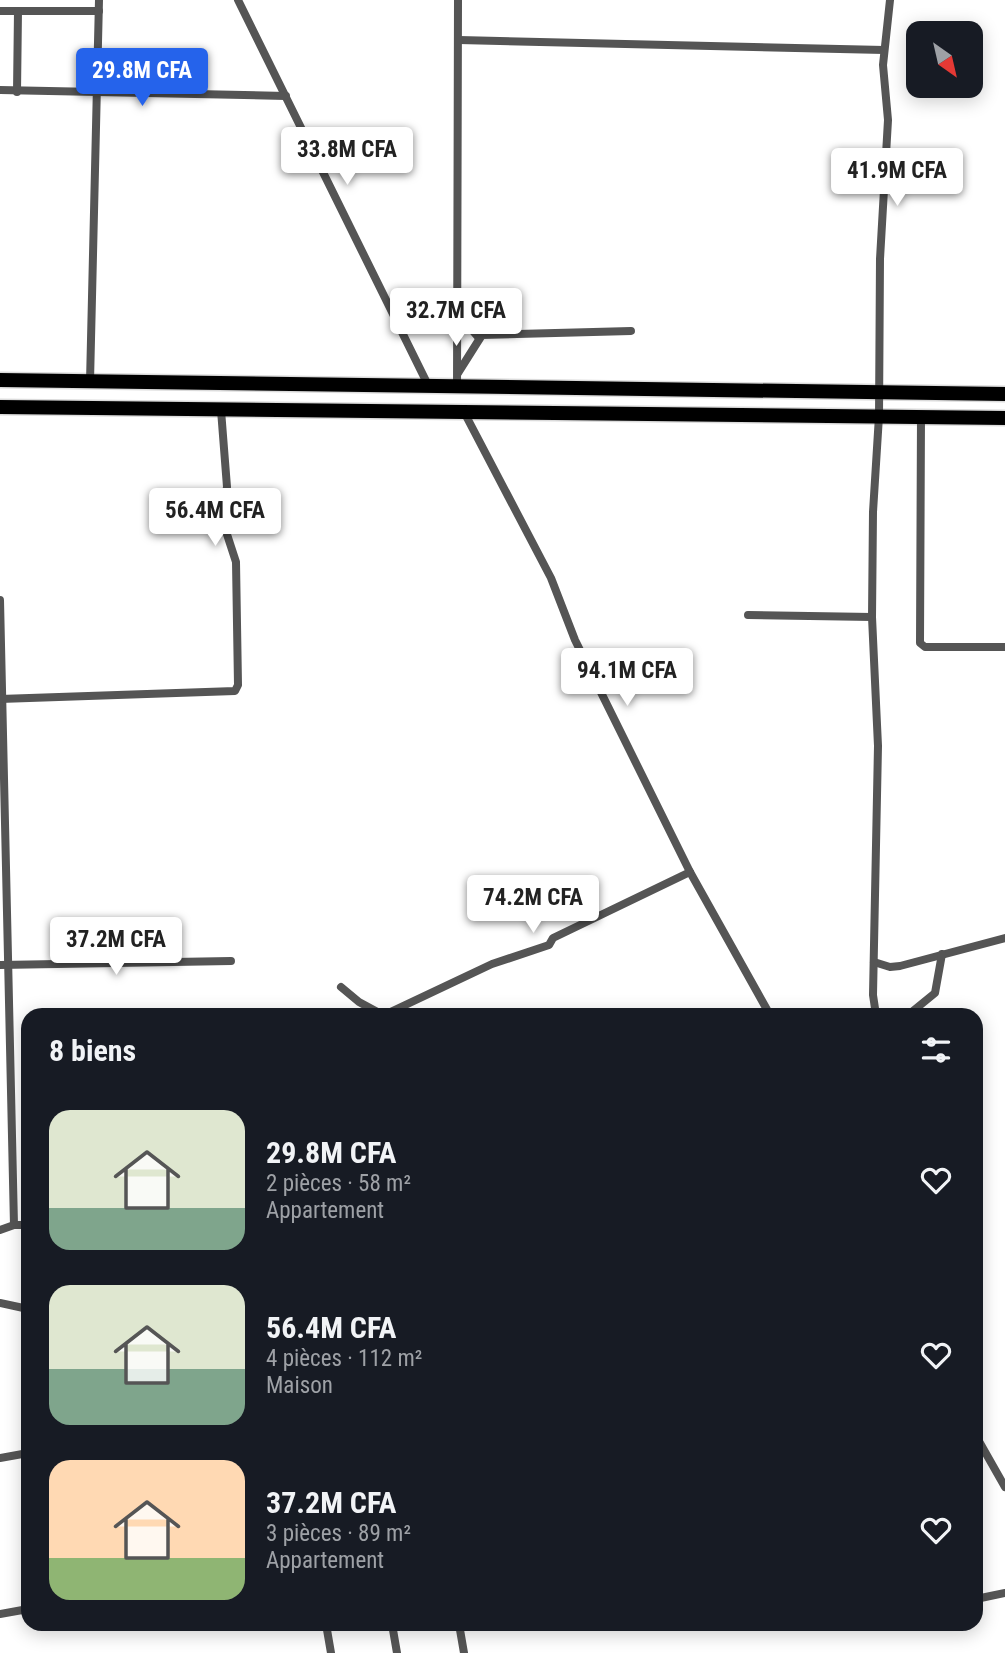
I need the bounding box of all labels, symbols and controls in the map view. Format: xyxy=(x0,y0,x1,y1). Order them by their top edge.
north arrow xyxy=(906,21,984,98)
map controls xyxy=(906,21,983,98)
pin: 29.8M CFA xyxy=(62,48,222,108)
text: 29.8M CFA xyxy=(92,57,192,84)
pin: 33.8M CFA xyxy=(267,128,427,187)
text: 33.8M CFA xyxy=(297,136,397,163)
pin: 41.9M CFA xyxy=(817,148,977,208)
text: 41.9M CFA xyxy=(847,157,947,184)
pin: 32.7M CFA xyxy=(376,288,536,348)
text: 32.7M CFA xyxy=(406,297,506,324)
pin: 56.4M CFA xyxy=(135,489,295,548)
text: 56.4M CFA xyxy=(165,497,265,524)
pin: 94.1M CFA xyxy=(547,648,707,708)
text: 94.1M CFA xyxy=(577,657,677,684)
pin: 74.2M CFA xyxy=(453,876,613,935)
text: 74.2M CFA xyxy=(483,884,583,911)
pin: 37.2M CFA xyxy=(36,918,196,977)
text: 37.2M CFA xyxy=(66,926,166,953)
icon: filters xyxy=(917,1031,955,1069)
text: 8 biens xyxy=(49,1033,136,1068)
text: 29.8M CFA xyxy=(266,1135,396,1170)
icon: home xyxy=(105,1138,189,1222)
icon: heart xyxy=(917,1161,955,1199)
text: 2 pièces · 58 m² xyxy=(266,1170,411,1197)
text: Appartement xyxy=(266,1197,384,1224)
text: 56.4M CFA xyxy=(266,1310,396,1345)
icon: home xyxy=(105,1313,189,1397)
icon: heart xyxy=(917,1336,955,1374)
text: 4 pièces · 112 m² xyxy=(266,1345,422,1372)
text: Maison xyxy=(266,1372,333,1399)
text: 37.2M CFA xyxy=(266,1485,396,1520)
icon: home xyxy=(105,1488,189,1572)
icon: heart xyxy=(917,1511,955,1549)
text: 3 pièces · 89 m² xyxy=(266,1520,411,1547)
text: Appartement xyxy=(266,1547,384,1574)

